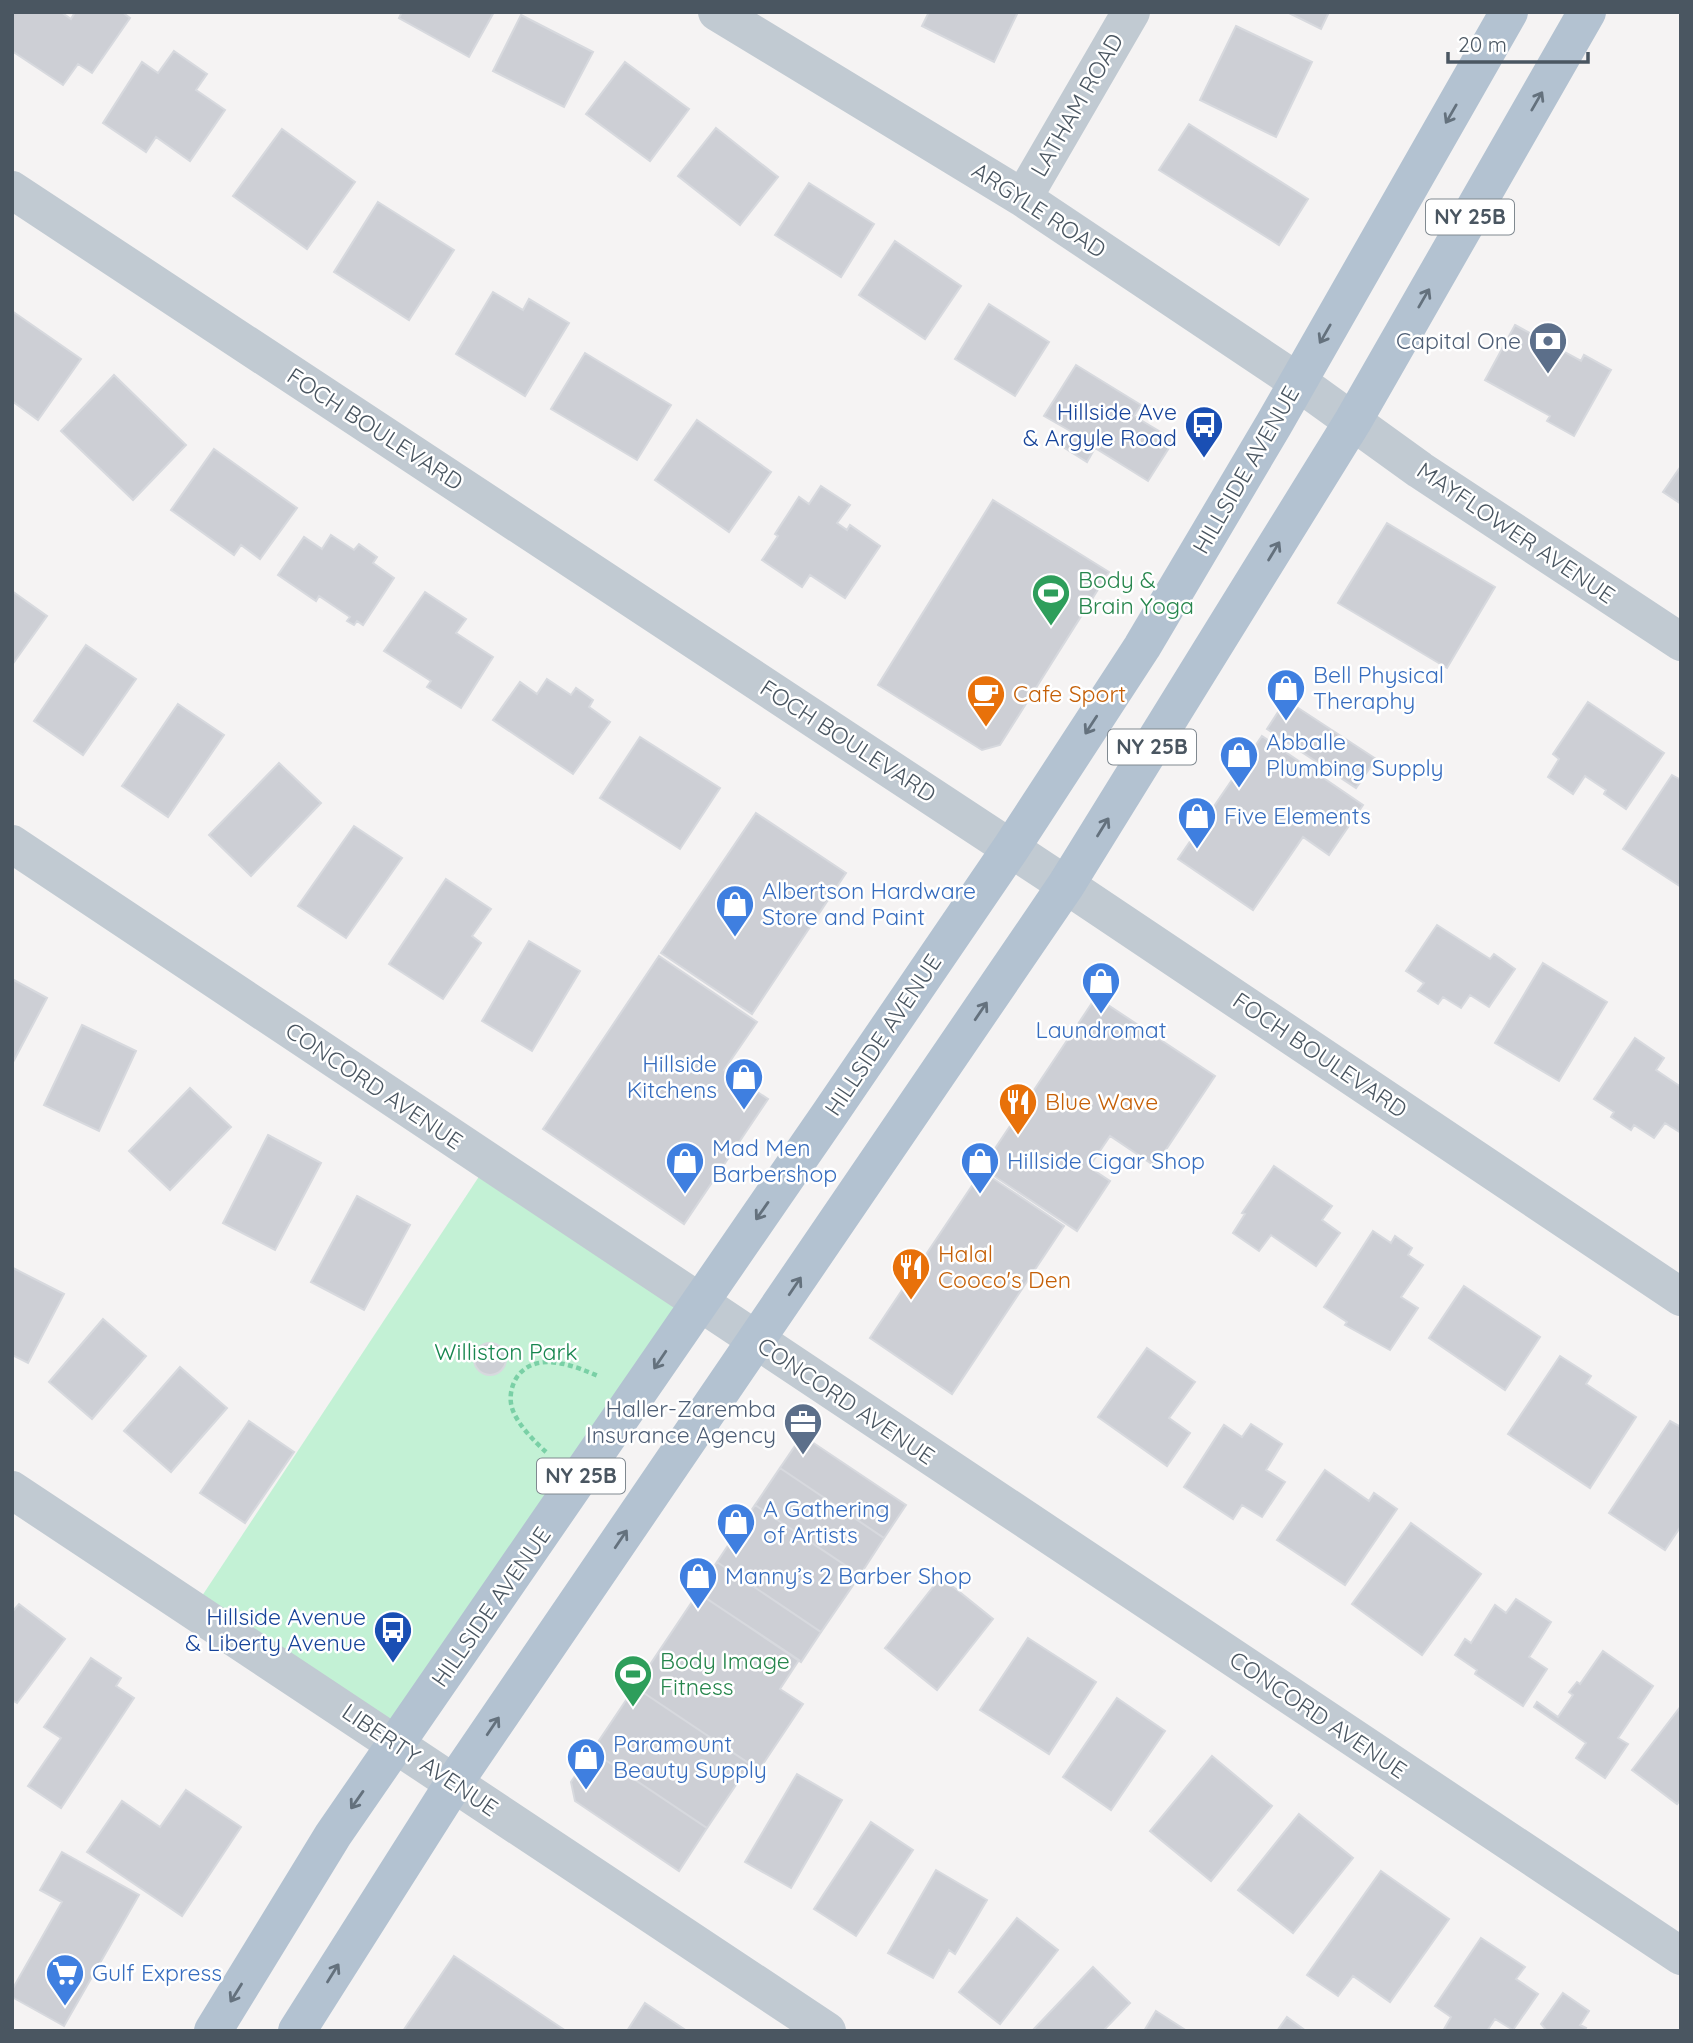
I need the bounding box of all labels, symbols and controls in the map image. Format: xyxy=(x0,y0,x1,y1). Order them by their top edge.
scale bar xyxy=(1448,21,1588,65)
street label: LATHAM ROAD xyxy=(1024,28,1129,182)
text: 20 m xyxy=(1458,31,1507,57)
one-way arrow xyxy=(1530,91,1544,111)
one-way arrow xyxy=(1444,103,1457,124)
street label: ARGYLE ROAD xyxy=(967,155,1112,264)
road number: NY 25B xyxy=(1426,200,1514,234)
one-way arrow xyxy=(1418,288,1431,309)
bank icon: Capital One xyxy=(1527,320,1569,375)
one-way arrow xyxy=(1318,324,1332,344)
place label: Capital One xyxy=(1396,326,1521,355)
street label: FOCH BOULEVARD xyxy=(282,361,469,496)
street label: HILLSIDE AVENUE xyxy=(1186,381,1305,559)
place label: Hillside Ave & Argyle Road xyxy=(1023,397,1177,452)
bus stop icon: Hillside Ave & Argyle Road xyxy=(1183,404,1225,459)
street label: MAYFLOWER AVENUE xyxy=(1412,456,1621,610)
one-way arrow xyxy=(1267,542,1281,562)
place label: Body & Brain Yoga xyxy=(1078,565,1194,620)
sports icon: Body & Brain Yoga xyxy=(1030,572,1072,627)
place label: Bell Physical Theraphy xyxy=(1313,660,1444,715)
shop icon: Bell Physical Theraphy xyxy=(1265,667,1307,722)
street label: FOCH BOULEVARD xyxy=(755,673,942,808)
cafe icon: Cafe Sport xyxy=(965,673,1007,728)
place label: Cafe Sport xyxy=(1013,679,1126,708)
one-way arrow xyxy=(1084,715,1099,734)
place label: Abballe Plumbing Supply xyxy=(1266,727,1444,782)
road number: NY 25B xyxy=(1108,730,1196,764)
shop icon: Abballe Plumbing Supply xyxy=(1218,734,1260,789)
shop icon: Five Elements xyxy=(1176,795,1218,850)
place label: Five Elements xyxy=(1224,801,1371,830)
one-way arrow xyxy=(1096,817,1110,837)
place label: Albertson Hardware Store and Paint xyxy=(762,876,976,931)
shop icon: Albertson Hardware Store and Paint xyxy=(714,883,756,938)
street label: HILLSIDE AVENUE xyxy=(818,948,947,1121)
shop icon: Laundromat xyxy=(1080,960,1122,1015)
street label: FOCH BOULEVARD xyxy=(1228,986,1413,1124)
one-way arrow xyxy=(975,1002,989,1022)
place label: Laundromat xyxy=(1035,1015,1167,1044)
street label: CONCORD AVENUE xyxy=(280,1016,468,1156)
place label: Hillside Kitchens xyxy=(627,1049,717,1104)
shop icon: Hillside Kitchens xyxy=(723,1056,765,1111)
restaurant icon: Blue Wave xyxy=(997,1081,1039,1136)
place label: Blue Wave xyxy=(1045,1087,1158,1116)
place label: Mad Men Barbershop xyxy=(712,1133,837,1188)
shop icon: Mad Men Barbershop xyxy=(664,1140,706,1195)
shop icon: Hillside Cigar Shop xyxy=(959,1140,1001,1195)
place label: Hillside Cigar Shop xyxy=(1007,1146,1205,1175)
one-way arrow xyxy=(755,1201,769,1220)
place label: Halal Cooco's Den xyxy=(938,1239,1071,1294)
restaurant icon: Halal Cooco's Den xyxy=(890,1246,932,1301)
one-way arrow xyxy=(788,1276,802,1296)
street label: CONCORD AVENUE xyxy=(752,1331,940,1471)
park label: Williston Park xyxy=(434,1337,578,1366)
one-way arrow xyxy=(653,1350,667,1369)
place label: Haller-Zaremba Insurance Agency xyxy=(586,1394,776,1449)
office icon: Haller-Zaremba Insurance Agency xyxy=(782,1401,824,1456)
road number: NY 25B xyxy=(537,1458,625,1494)
place label: A Gathering of Artists xyxy=(763,1494,890,1549)
shop icon: A Gathering of Artists xyxy=(715,1501,757,1556)
street label: HILLSIDE AVENUE xyxy=(425,1521,557,1692)
one-way arrow xyxy=(615,1529,629,1549)
shop icon: Manny’s 2 Barber Shop xyxy=(677,1555,719,1610)
place label: Manny’s 2 Barber Shop xyxy=(725,1561,972,1590)
place label: Hillside Avenue & Liberty Avenue xyxy=(185,1602,366,1657)
bus stop icon: Hillside Avenue & Liberty Avenue xyxy=(372,1609,414,1664)
street label: CONCORD AVENUE xyxy=(1224,1645,1412,1785)
place label: Body Image Fitness xyxy=(660,1646,790,1701)
sports icon: Body Image Fitness xyxy=(612,1653,654,1708)
street label: LIBERTY AVENUE xyxy=(337,1697,504,1822)
one-way arrow xyxy=(486,1717,500,1736)
place label: Paramount Beauty Supply xyxy=(613,1729,767,1784)
shop icon: Paramount Beauty Supply xyxy=(565,1736,607,1791)
one-way arrow xyxy=(350,1790,364,1810)
supermarket icon: Gulf Express xyxy=(44,1952,86,2007)
place label: Gulf Express xyxy=(92,1958,222,1987)
one-way arrow xyxy=(326,1963,340,1983)
one-way arrow xyxy=(229,1983,243,2003)

